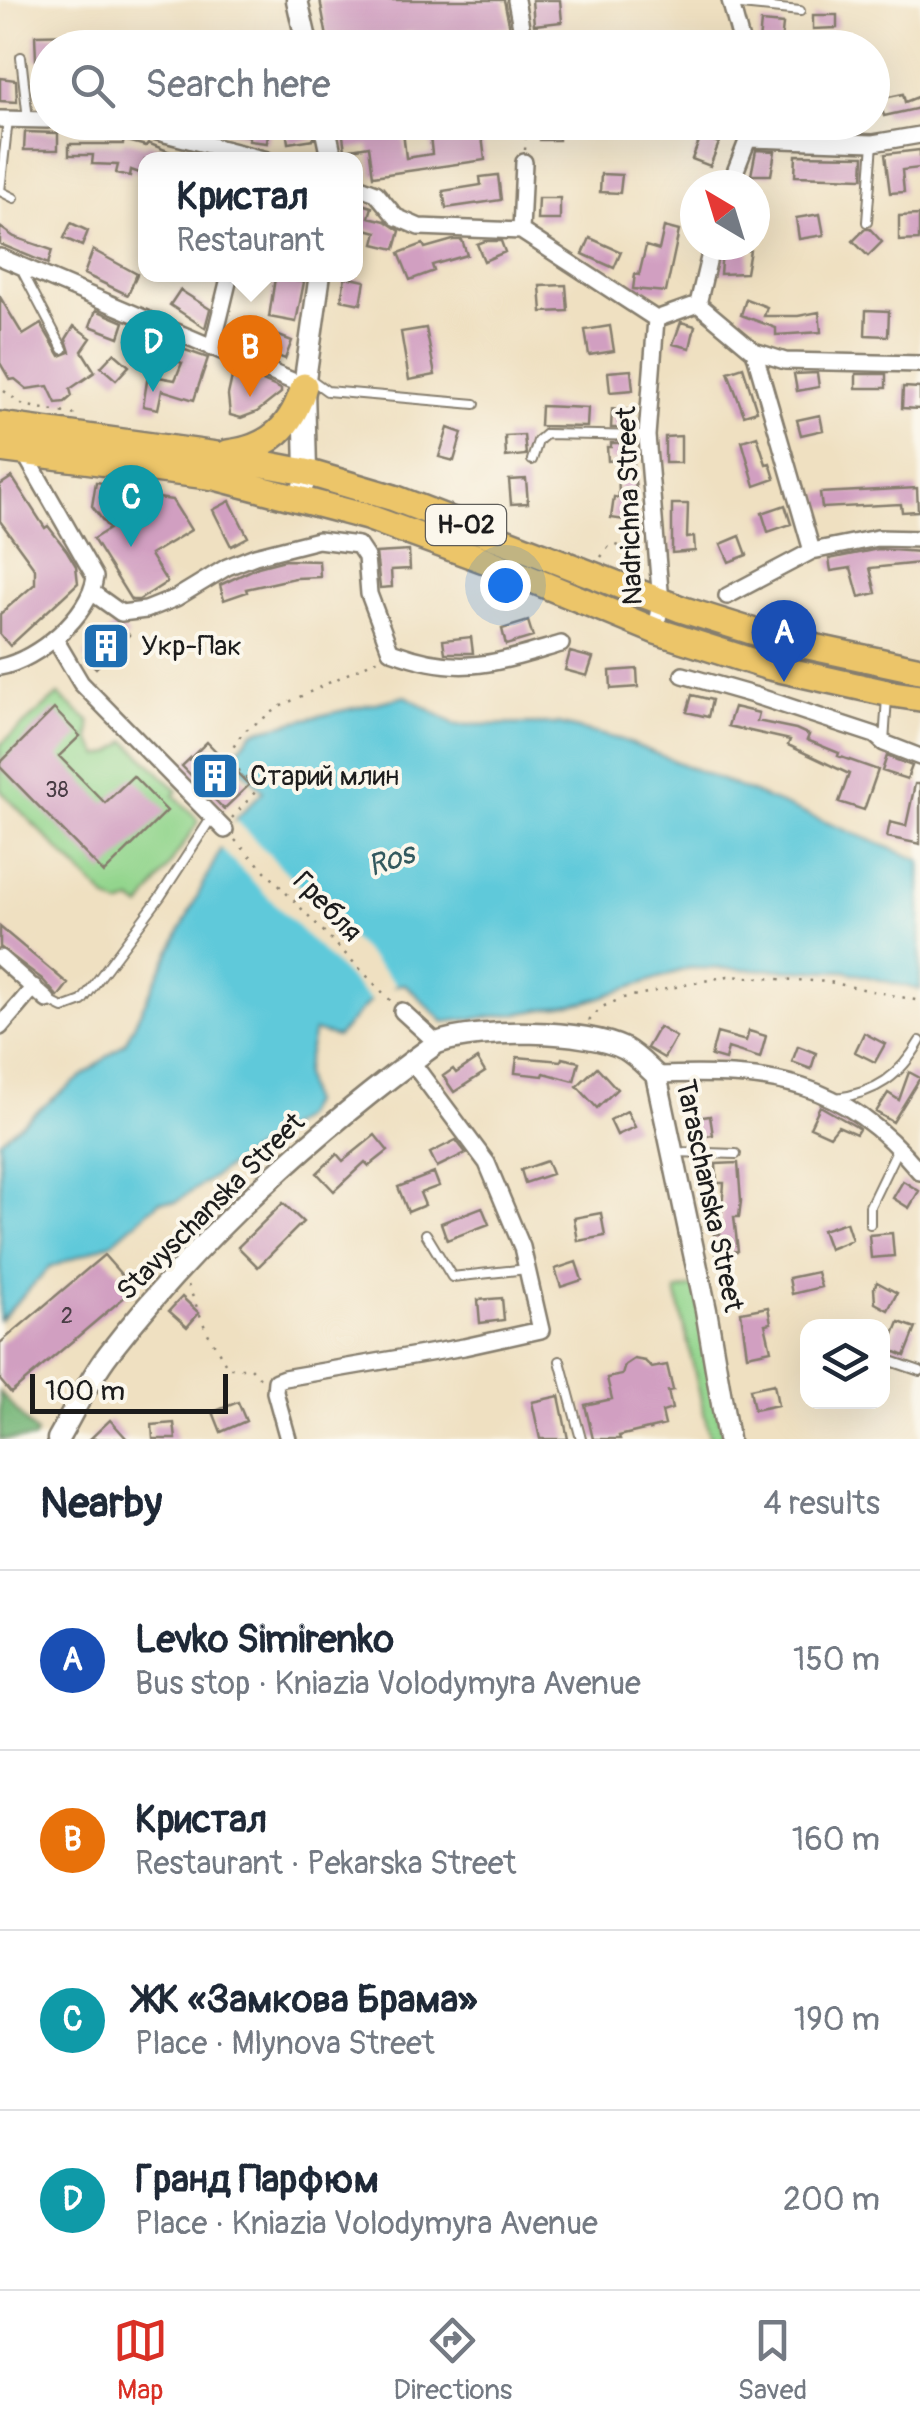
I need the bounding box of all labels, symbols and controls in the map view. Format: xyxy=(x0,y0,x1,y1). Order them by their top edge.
search box xyxy=(30,30,890,140)
icon: search xyxy=(65,58,120,113)
text: Search here xyxy=(145,61,331,109)
popup xyxy=(138,152,363,282)
north arrow xyxy=(680,170,770,260)
text: Кристал xyxy=(177,173,309,221)
text: Restaurant xyxy=(177,221,324,261)
pin: D xyxy=(120,310,186,392)
pin: B xyxy=(218,314,282,397)
street label: Nadrichna Street xyxy=(609,405,651,606)
pin: C xyxy=(98,464,164,547)
road number: Н-02 xyxy=(426,505,506,545)
your location xyxy=(480,560,531,611)
pin: A xyxy=(752,600,816,682)
building icon: Укр-Пак xyxy=(80,620,132,672)
place label: Укр-Пак xyxy=(141,629,242,664)
building icon: Старий млин xyxy=(189,750,241,802)
place label: Старий млин xyxy=(250,759,399,794)
house number: 38 xyxy=(45,776,69,804)
water label: Ros xyxy=(363,834,423,885)
street label: Гребля xyxy=(285,864,369,950)
street label: Taraschanska Street xyxy=(667,1077,751,1316)
street label: Stavyschanska Street xyxy=(110,1105,313,1308)
house number: 2 xyxy=(61,1302,73,1330)
map controls xyxy=(800,1319,890,1409)
button: layers xyxy=(800,1319,890,1409)
scale bar xyxy=(30,1369,228,1414)
text: 100 m xyxy=(45,1374,125,1409)
text: Nearby xyxy=(40,1478,162,1530)
text: 4 results xyxy=(763,1484,880,1524)
text: Levko Simirenko xyxy=(135,1616,394,1664)
text: A xyxy=(62,1640,83,1680)
text: 150 m xyxy=(793,1640,880,1680)
text: Bus stop · Kniazia Volodymyra Avenue xyxy=(135,1664,641,1704)
text: Кристал xyxy=(135,1796,267,1844)
text: B xyxy=(63,1820,82,1860)
text: 160 m xyxy=(792,1820,880,1860)
text: Restaurant · Pekarska Street xyxy=(135,1844,516,1884)
text: ЖК «Замкова Брама» xyxy=(135,1976,477,2024)
text: C xyxy=(63,2000,82,2040)
text: 190 m xyxy=(794,2000,880,2040)
text: Place · Mlynova Street xyxy=(135,2024,435,2064)
text: Гранд Парфюм xyxy=(135,2156,379,2204)
text: D xyxy=(62,2180,83,2220)
text: 200 m xyxy=(783,2180,880,2220)
text: Place · Kniazia Volodymyra Avenue xyxy=(135,2204,598,2244)
tab: Map xyxy=(113,2313,168,2408)
tab: Directions xyxy=(393,2313,512,2408)
tab: Saved xyxy=(738,2313,807,2408)

